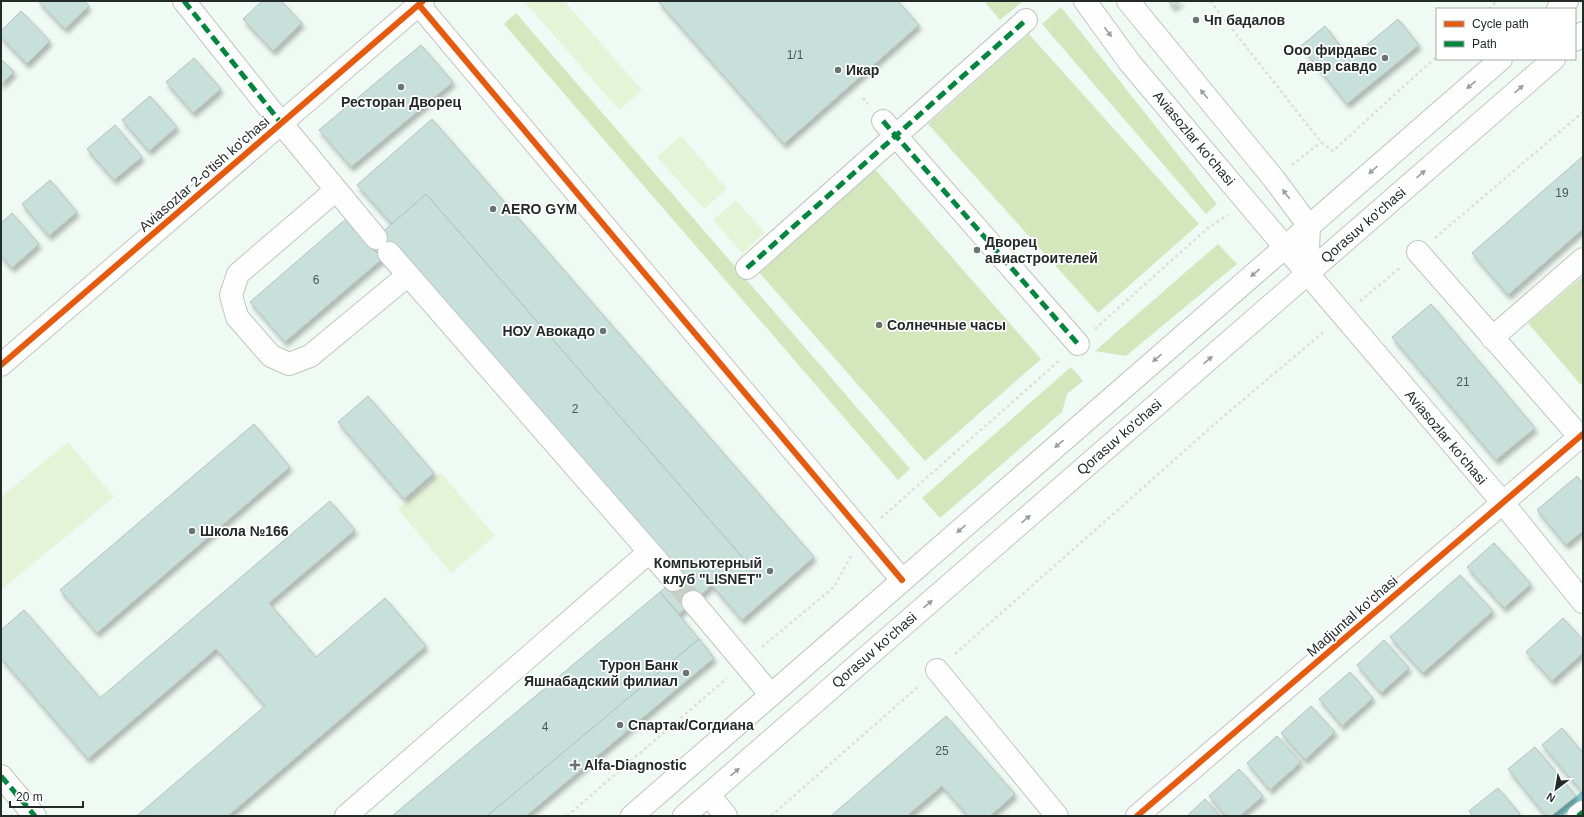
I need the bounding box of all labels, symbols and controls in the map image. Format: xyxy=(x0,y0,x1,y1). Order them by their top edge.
legend xyxy=(1436,8,1576,60)
place label: Чп бадалов xyxy=(1204,12,1286,28)
marker: Чп бадалов xyxy=(1191,15,1201,25)
text: Cycle path xyxy=(1472,17,1529,31)
one-way arrow xyxy=(1103,27,1112,38)
text: Path xyxy=(1472,37,1497,51)
place label: Ооо фирдавс давр савдо xyxy=(1283,42,1377,74)
house number: 1/1 xyxy=(787,48,804,62)
marker: Ооо фирдавс давр савдо xyxy=(1380,53,1390,63)
place label: Икар xyxy=(846,62,879,78)
marker: Икар xyxy=(833,65,843,75)
one-way arrow xyxy=(1466,80,1476,89)
marker: Ресторан Дворец xyxy=(396,82,406,92)
one-way arrow xyxy=(1514,84,1524,94)
street label: Aviasozlar ko'chasi xyxy=(1150,88,1238,188)
one-way arrow xyxy=(1199,89,1208,99)
place label: Ресторан Дворец xyxy=(341,94,461,110)
street label: Aviasozlar 2-o'tish ko'chasi xyxy=(136,113,272,235)
one-way arrow xyxy=(1368,165,1378,175)
one-way arrow xyxy=(1416,170,1426,179)
street label: Qorasuv ko'chasi xyxy=(1317,184,1409,266)
house number: 19 xyxy=(1555,186,1569,200)
one-way arrow xyxy=(1282,189,1290,200)
place label: AERO GYM xyxy=(501,201,577,217)
marker: AERO GYM xyxy=(488,204,498,214)
place label: Дворец авиастроителей xyxy=(985,234,1098,266)
marker: Дворец авиастроителей xyxy=(972,245,982,255)
one-way arrow xyxy=(1250,268,1260,277)
house number: 6 xyxy=(313,273,320,287)
place label: Солнечные часы xyxy=(887,317,1006,333)
marker: Солнечные часы xyxy=(874,320,884,330)
place label: НОУ Авокадо xyxy=(502,323,595,339)
marker: НОУ Авокадо xyxy=(598,326,608,336)
one-way arrow xyxy=(1152,354,1162,363)
one-way arrow xyxy=(1203,355,1213,364)
house number: 21 xyxy=(1456,375,1470,389)
street label: Aviasozlar ko'chasi xyxy=(1402,387,1490,487)
street label: Qorasuv ko'chasi xyxy=(1073,396,1165,478)
house number: 2 xyxy=(572,402,579,416)
one-way arrow xyxy=(1054,439,1064,448)
one-way arrow xyxy=(1020,514,1031,523)
place label: Школа №166 xyxy=(200,523,289,539)
one-way arrow xyxy=(956,524,966,534)
marker: Школа №166 xyxy=(187,526,197,536)
place label: Компьютерный клуб "LISNET" xyxy=(654,555,762,587)
marker: Компьютерный клуб "LISNET" xyxy=(765,566,775,576)
street label: Madjuntal ko'chasi xyxy=(1303,572,1401,660)
one-way arrow xyxy=(922,599,933,608)
street label: Qorasuv ko'chasi xyxy=(828,609,920,691)
place label: Турон Банк Яшнабадский филиал xyxy=(524,657,679,689)
marker: Турон Банк Яшнабадский филиал xyxy=(681,668,691,678)
place label: Спартак/Согдиана xyxy=(628,717,754,733)
house number: 4 xyxy=(542,720,549,734)
marker: Спартак/Согдиана xyxy=(615,720,625,730)
house number: 25 xyxy=(935,744,949,758)
place label: Alfa-Diagnostic xyxy=(584,757,687,773)
marker: Alfa-Diagnostic xyxy=(569,759,581,771)
one-way arrow xyxy=(730,768,739,777)
north arrow xyxy=(1536,769,1576,809)
scale bar xyxy=(10,783,83,809)
text: 20 m xyxy=(16,790,43,804)
text: N xyxy=(1544,790,1557,805)

